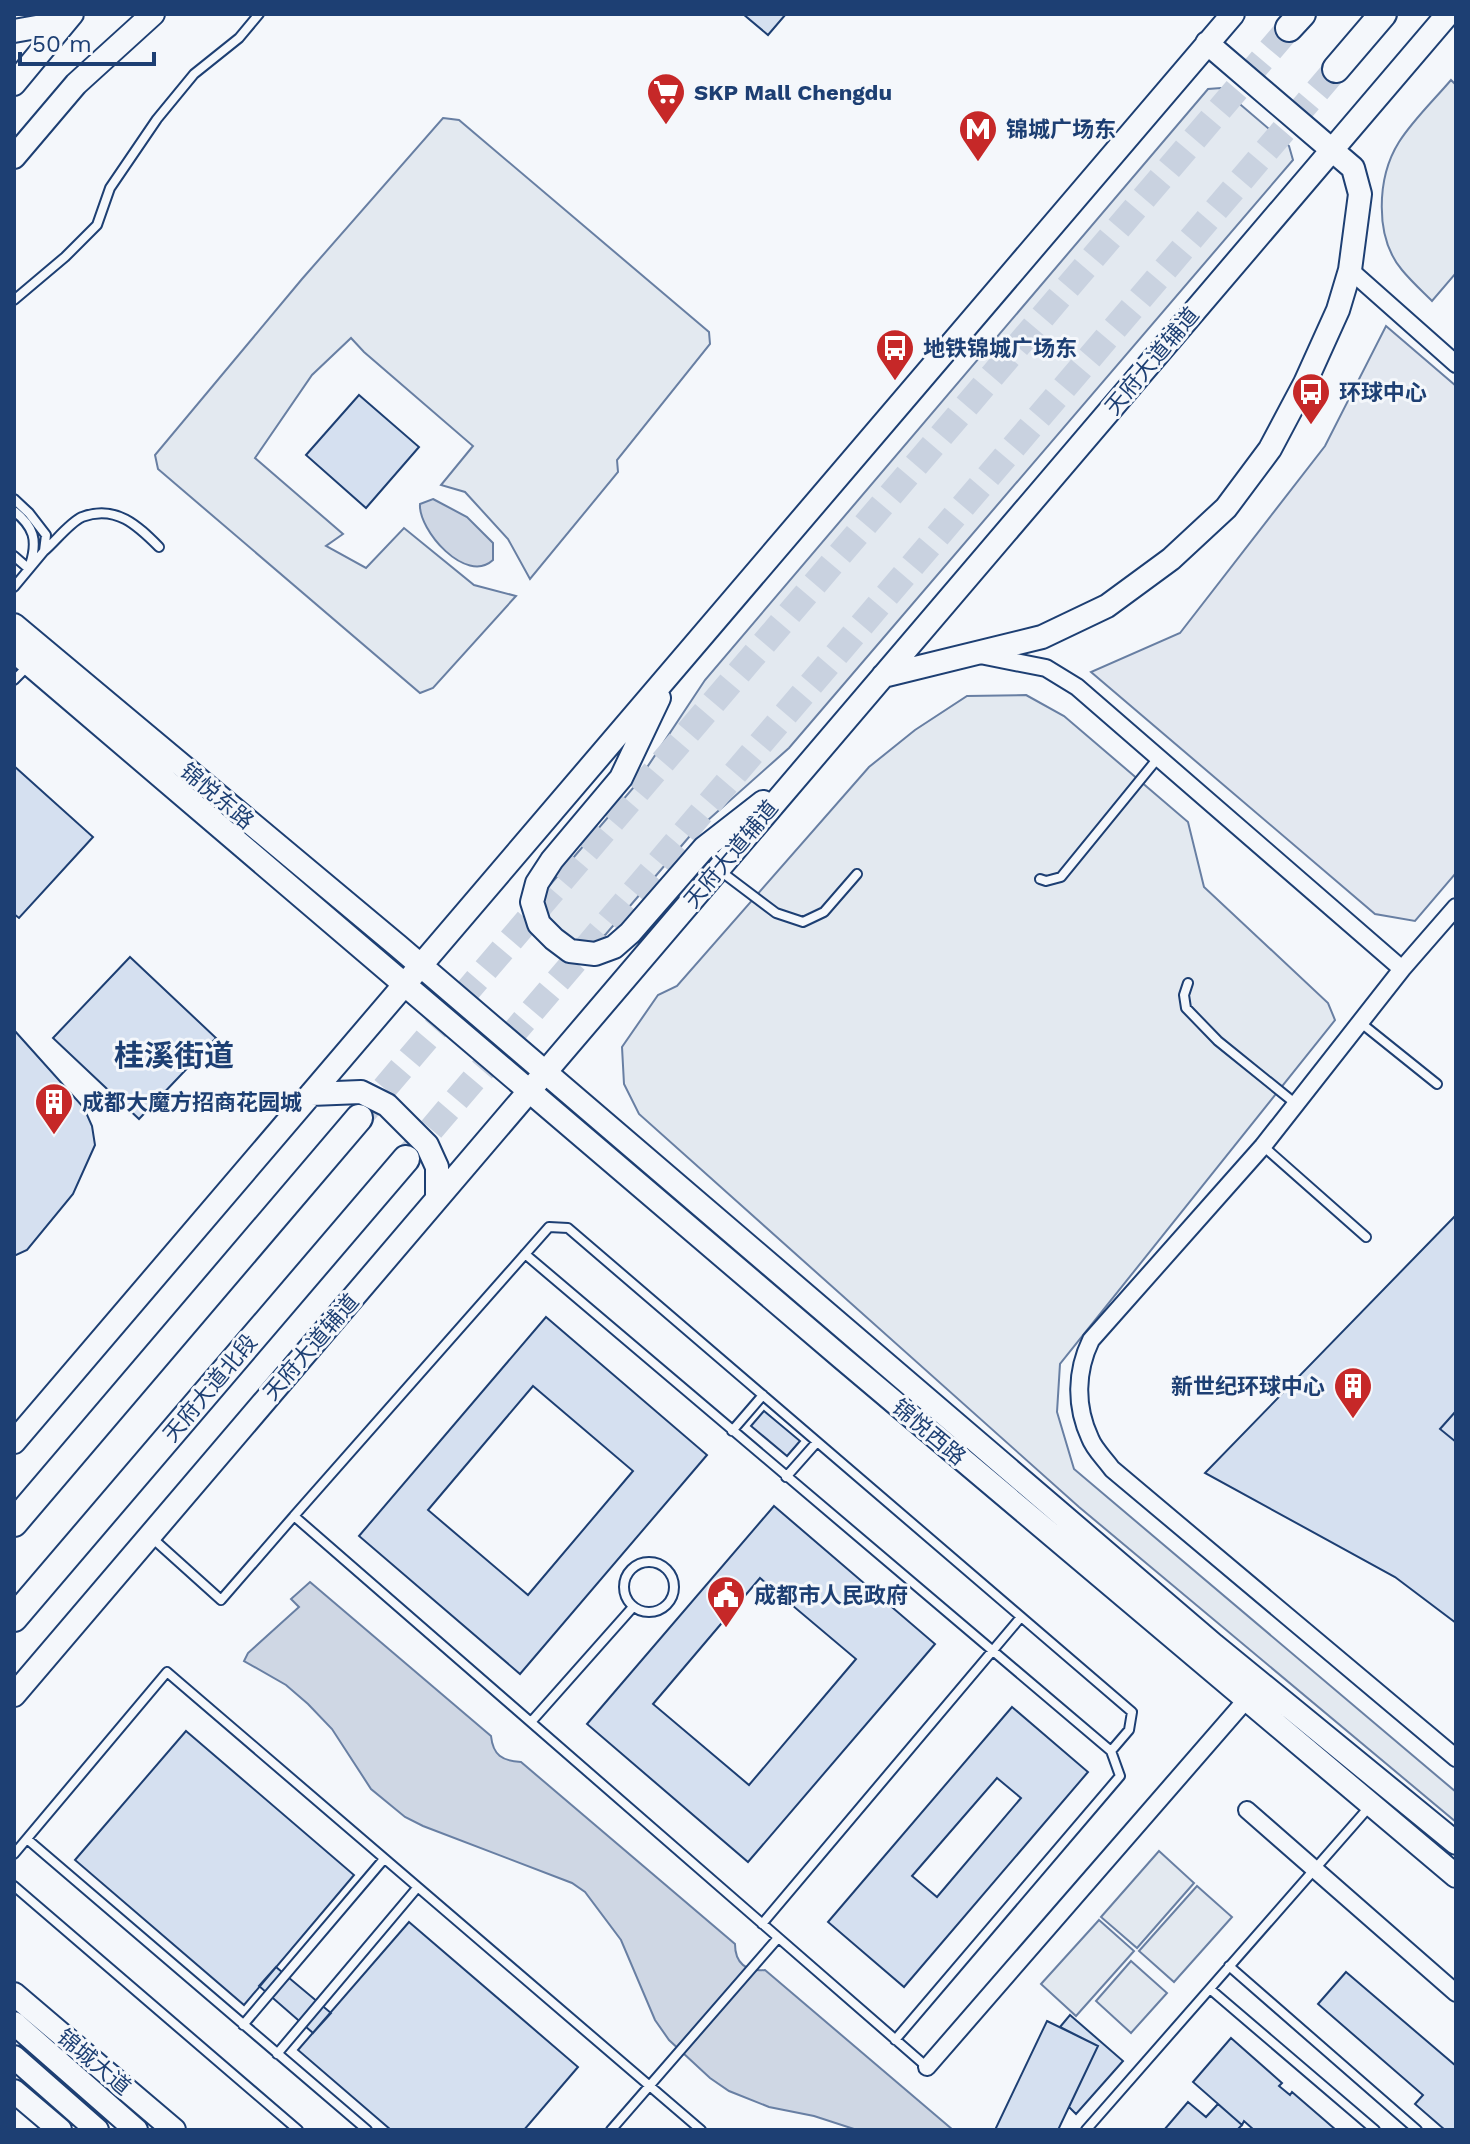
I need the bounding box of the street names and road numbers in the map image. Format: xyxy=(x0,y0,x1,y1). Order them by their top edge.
street label: 天府大道辅道 xyxy=(1100,302,1204,420)
street label: 锦悦东路 xyxy=(175,758,259,834)
street label: 天府大道辅道 xyxy=(679,795,783,913)
street label: 天府大道辅道 xyxy=(258,1289,364,1405)
street label: 天府大道北段 xyxy=(158,1329,262,1447)
street label: 锦悦西路 xyxy=(887,1394,971,1470)
street label: 锦城大道 xyxy=(52,2024,136,2100)

